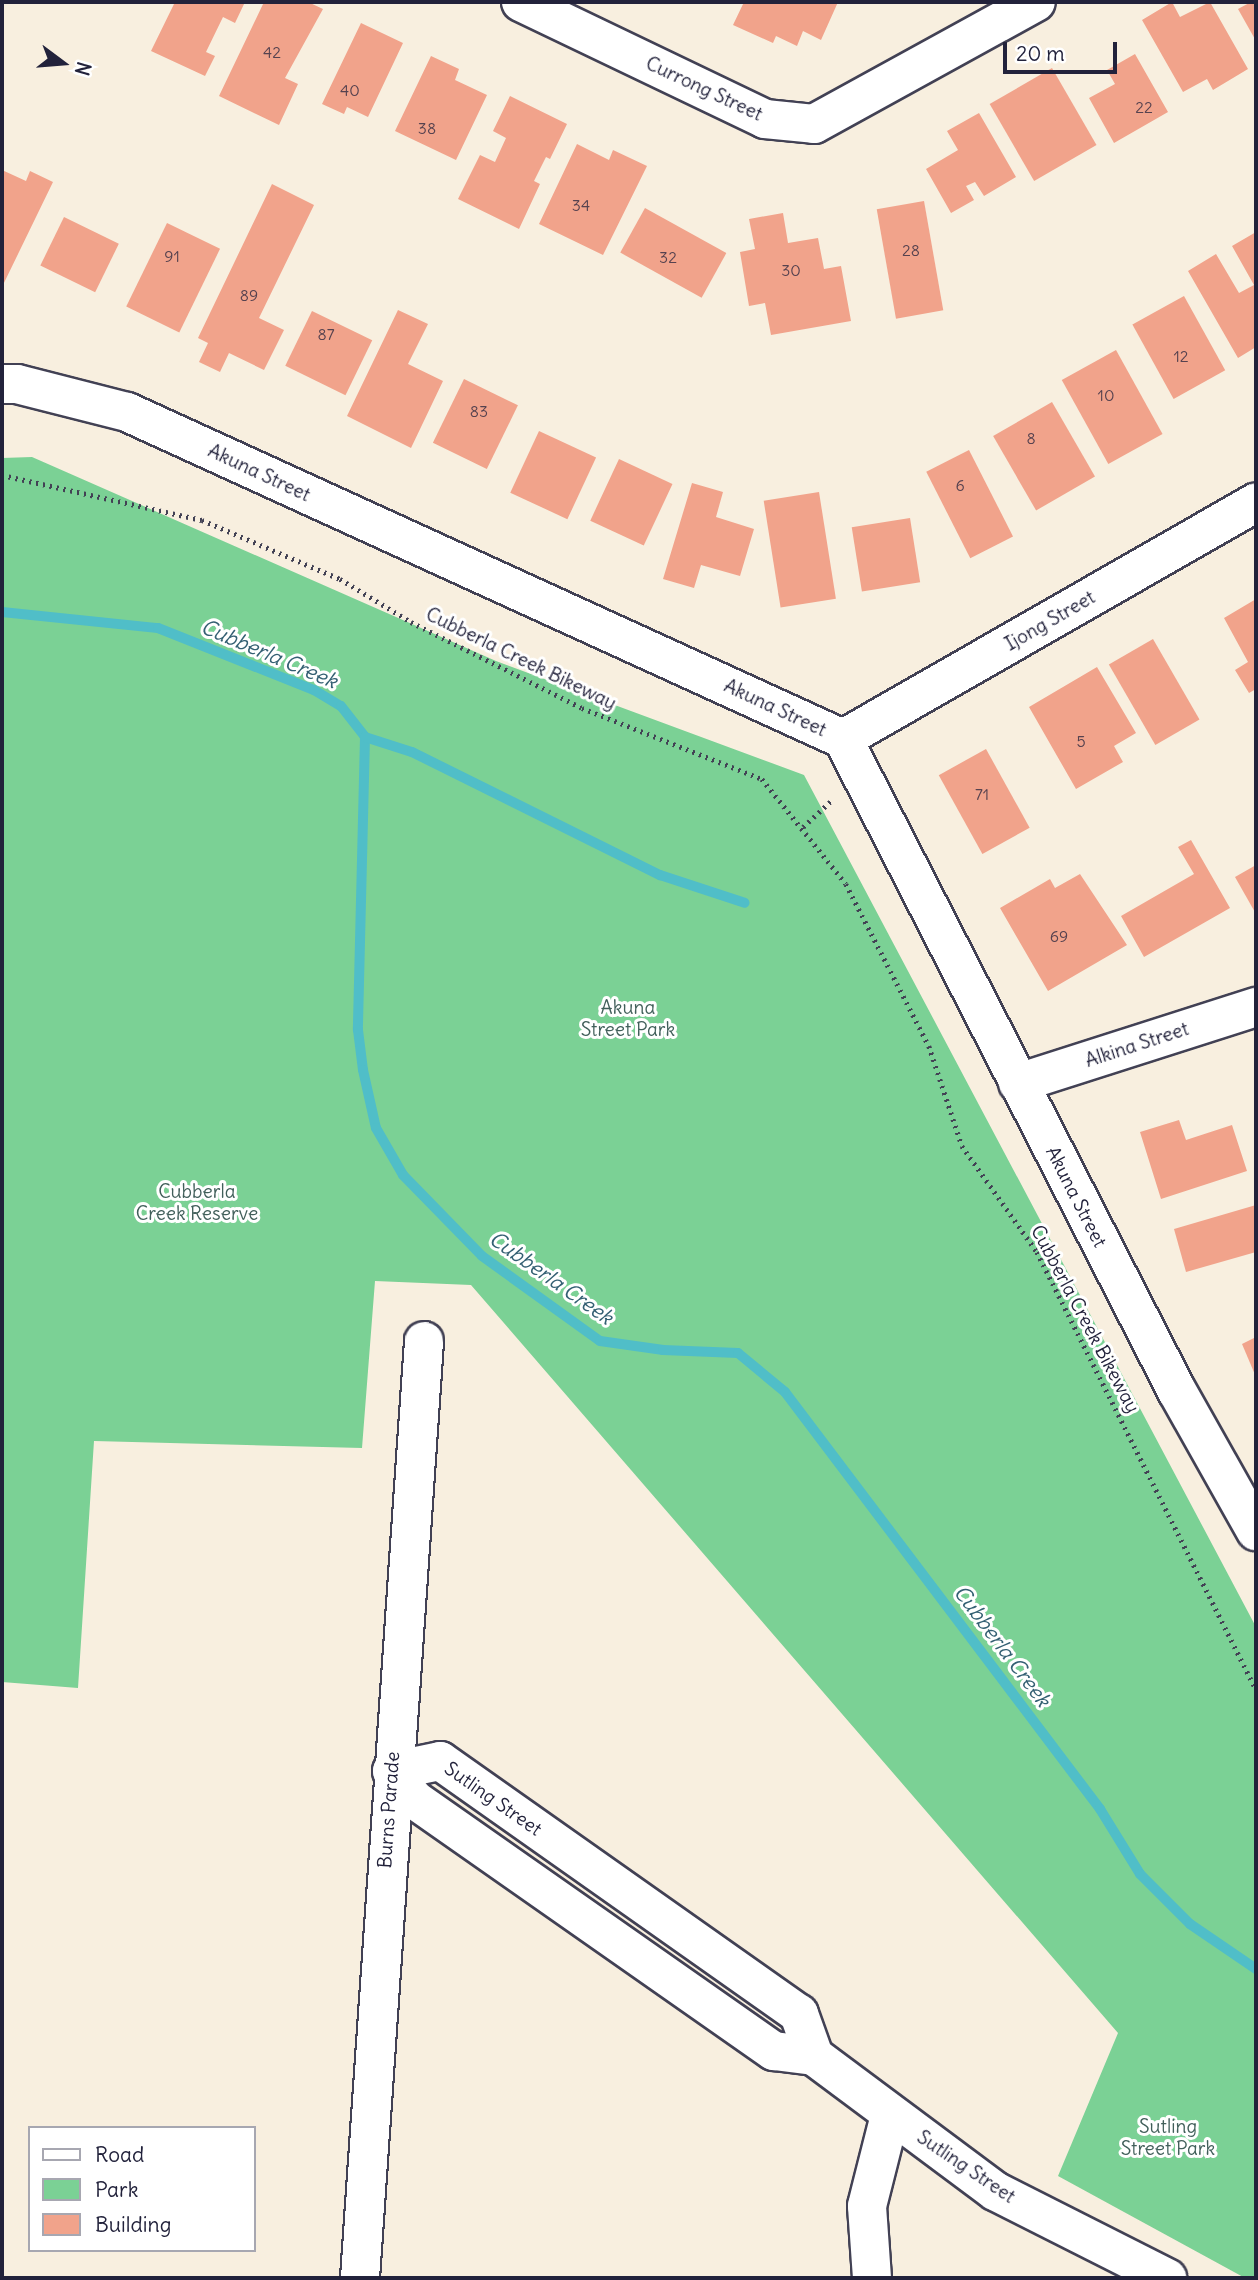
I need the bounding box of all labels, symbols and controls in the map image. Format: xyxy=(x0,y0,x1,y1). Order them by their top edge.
north arrow xyxy=(28,28,98,98)
scale bar xyxy=(1006,28,1120,72)
text: 20 m xyxy=(1016,40,1065,67)
house number: 42 xyxy=(263,42,281,62)
street label: Currong Street xyxy=(642,52,766,126)
text: N xyxy=(70,59,97,78)
house number: 40 xyxy=(340,80,360,100)
house number: 22 xyxy=(1135,97,1153,117)
house number: 38 xyxy=(418,118,436,138)
house number: 34 xyxy=(572,195,590,215)
house number: 28 xyxy=(902,240,920,260)
house number: 91 xyxy=(164,246,180,266)
house number: 32 xyxy=(659,247,677,267)
house number: 30 xyxy=(781,260,801,280)
house number: 89 xyxy=(240,285,258,305)
house number: 87 xyxy=(317,324,335,344)
house number: 12 xyxy=(1173,346,1189,366)
house number: 10 xyxy=(1098,385,1114,405)
house number: 83 xyxy=(470,401,488,421)
house number: 8 xyxy=(1026,428,1036,448)
street label: Akuna Street xyxy=(204,439,314,507)
house number: 6 xyxy=(955,475,965,495)
street label: Ijong Street xyxy=(1001,586,1099,656)
street label: Cubberla Creek Bikeway xyxy=(422,603,620,715)
water label: Cubberla Creek xyxy=(197,614,341,694)
street label: Akuna Street xyxy=(720,674,830,742)
house number: 5 xyxy=(1076,731,1086,751)
house number: 71 xyxy=(975,784,989,804)
house number: 69 xyxy=(1050,926,1068,946)
park label: Akuna Street Park xyxy=(581,997,675,1041)
street label: Alkina Street xyxy=(1082,1018,1192,1072)
street label: Akuna Street xyxy=(1041,1143,1111,1251)
park label: Cubberla Creek Reserve xyxy=(136,1181,258,1225)
street label: Cubberla Creek Bikeway xyxy=(1026,1221,1144,1417)
water label: Cubberla Creek xyxy=(484,1226,618,1330)
water label: Cubberla Creek xyxy=(948,1580,1056,1712)
street label: Burns Parade xyxy=(374,1751,404,1869)
street label: Sutling Street xyxy=(440,1757,546,1841)
park label: Sutling Street Park xyxy=(1121,2116,1215,2160)
legend xyxy=(28,2126,256,2252)
street label: Sutling Street xyxy=(913,2126,1019,2208)
text: Road xyxy=(95,2141,144,2168)
text: Park xyxy=(95,2176,138,2203)
text: Building xyxy=(95,2211,171,2238)

